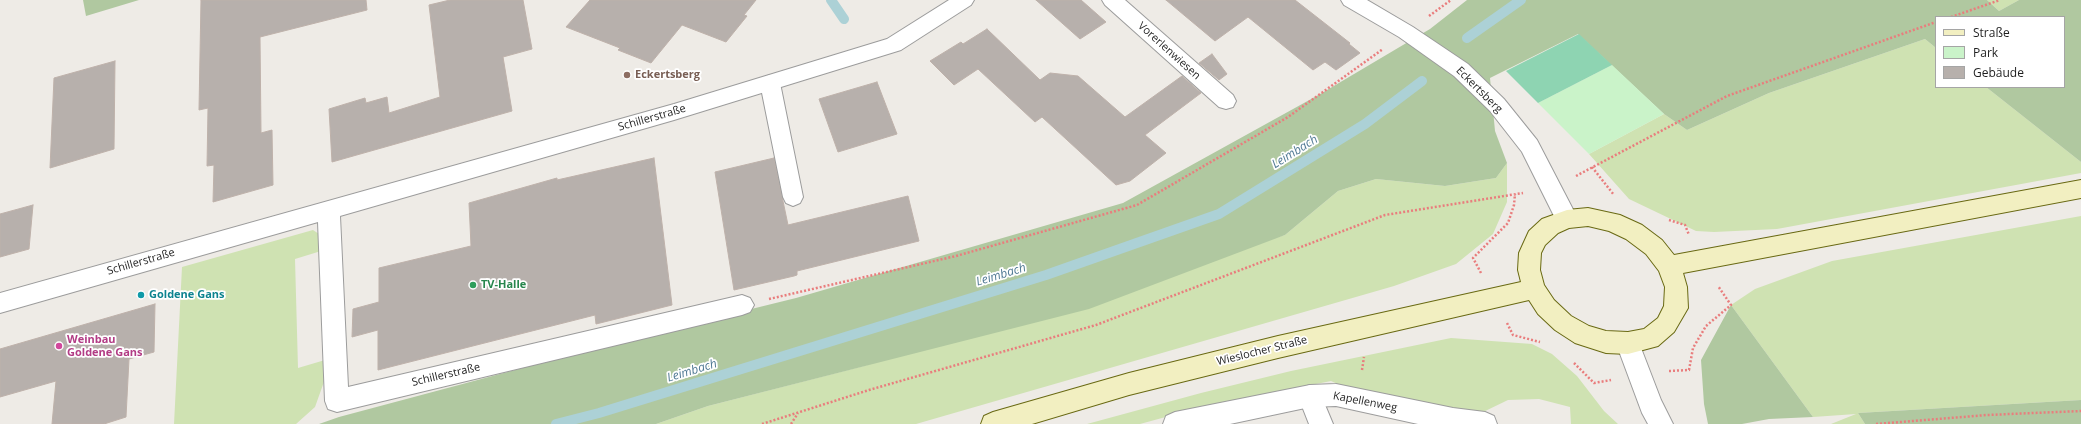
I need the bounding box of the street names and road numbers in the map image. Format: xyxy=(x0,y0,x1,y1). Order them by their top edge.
street label: Vorerlenwiesen xyxy=(1135,19,1203,83)
street label: Eckertsberg xyxy=(1453,64,1505,116)
street label: Schillerstraße xyxy=(617,102,687,134)
street label: Schillerstraße xyxy=(106,246,176,278)
street label: Wieslocher Straße xyxy=(1215,333,1309,369)
street label: Schillerstraße xyxy=(410,361,482,389)
street label: Kapellenweg xyxy=(1332,389,1398,415)

